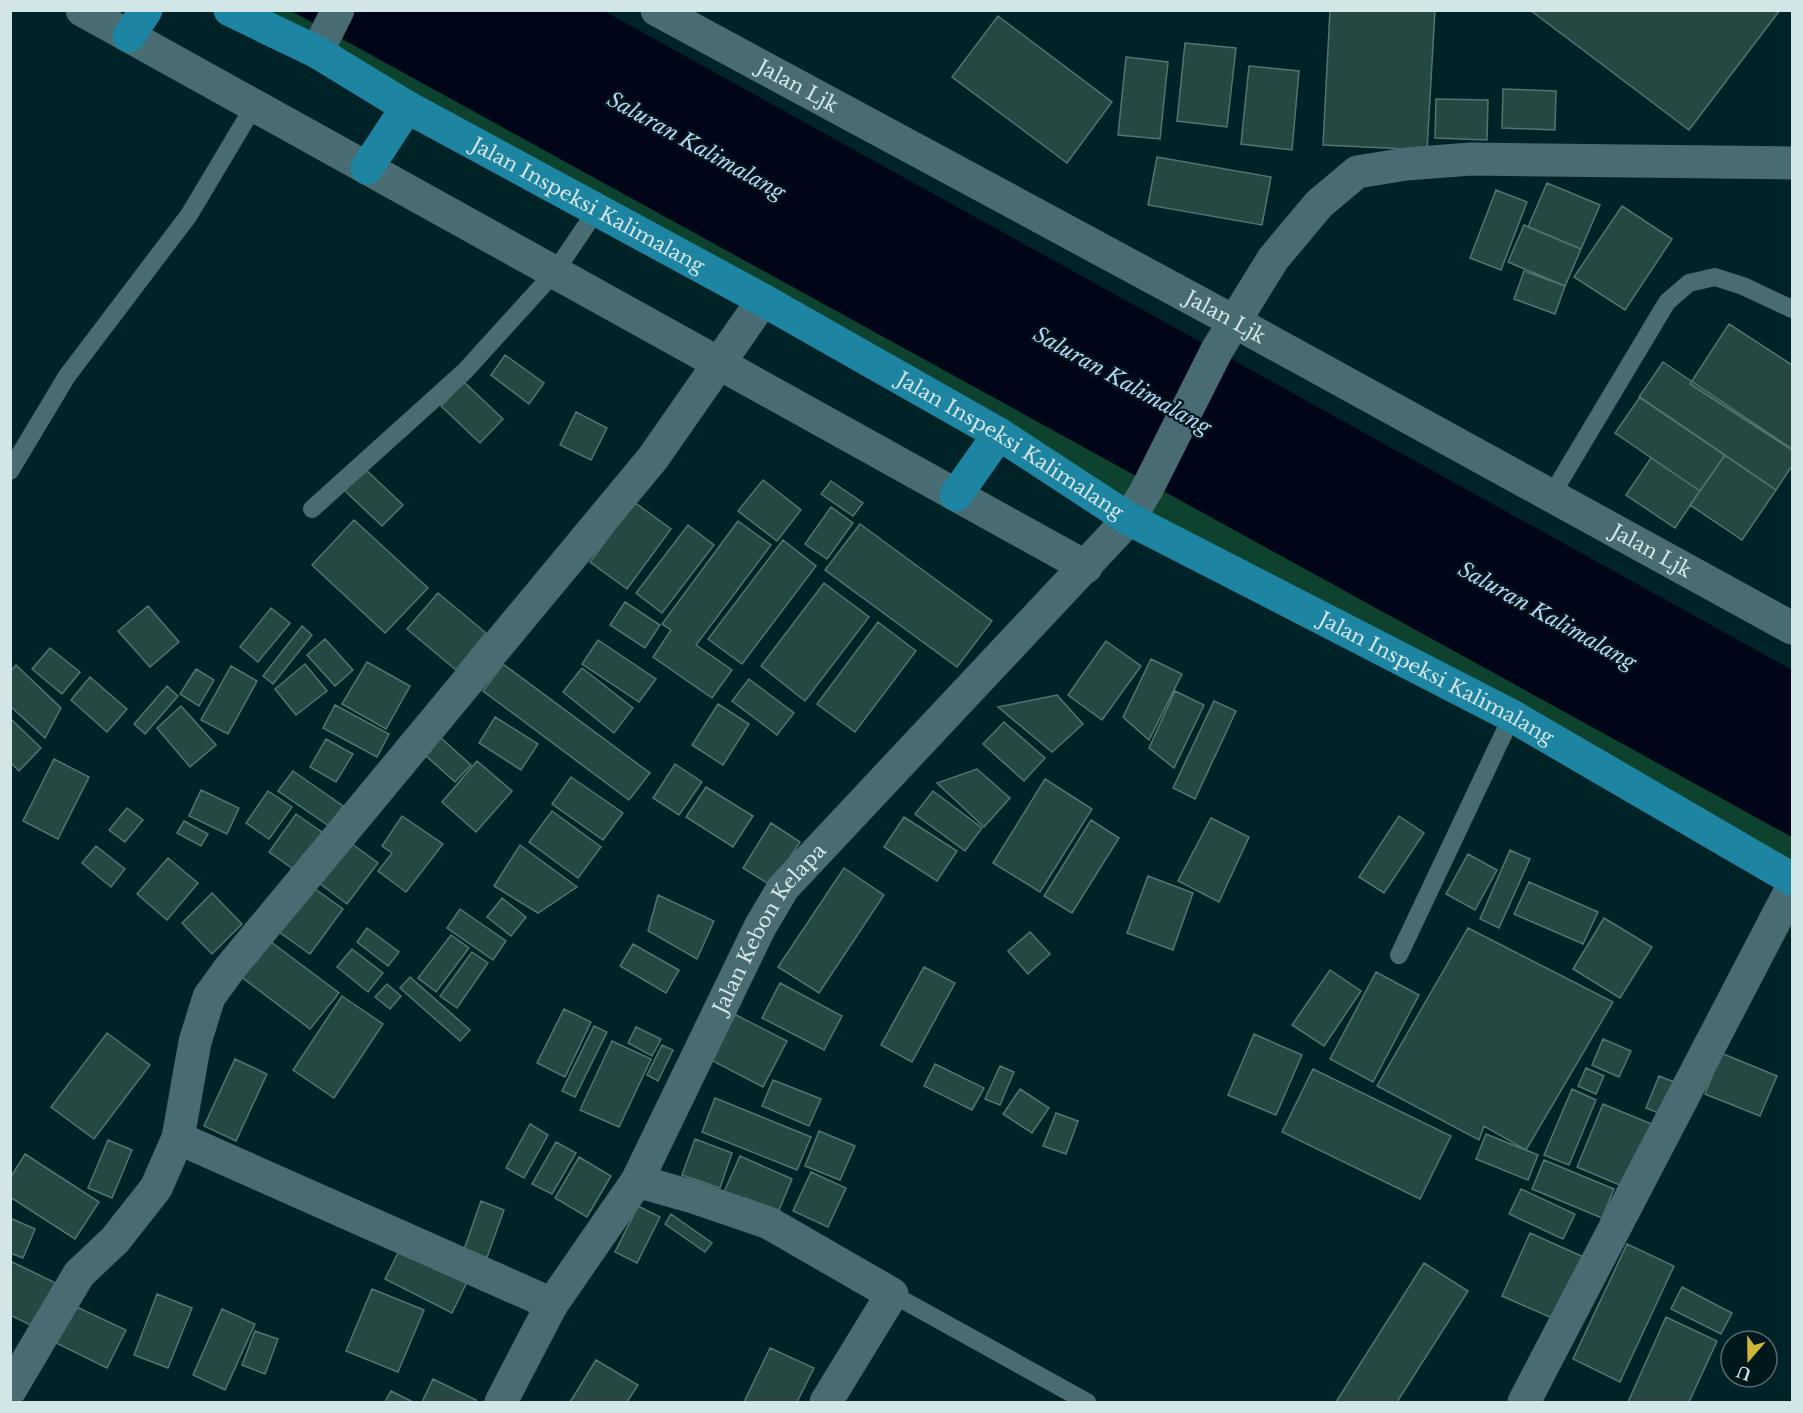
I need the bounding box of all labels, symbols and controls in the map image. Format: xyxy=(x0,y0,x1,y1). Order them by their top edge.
street label: Jalan Ljk xyxy=(751,53,843,118)
water label: Saluran Kalimalang xyxy=(603,86,791,206)
street label: Jalan Inspeksi Kalimalang xyxy=(465,131,710,279)
street label: Jalan Ljk xyxy=(1178,284,1271,349)
water label: Saluran Kalimalang xyxy=(1029,321,1217,441)
street label: Jalan Inspeksi Kalimalang xyxy=(890,365,1129,525)
street label: Jalan Ljk xyxy=(1604,518,1697,583)
water label: Saluran Kalimalang xyxy=(1454,556,1642,676)
street label: Jalan Inspeksi Kalimalang xyxy=(1312,605,1559,750)
street label: Jalan Kebon Kelapa xyxy=(707,838,831,1020)
north arrow xyxy=(1719,1329,1779,1389)
text: U xyxy=(1734,1361,1754,1385)

